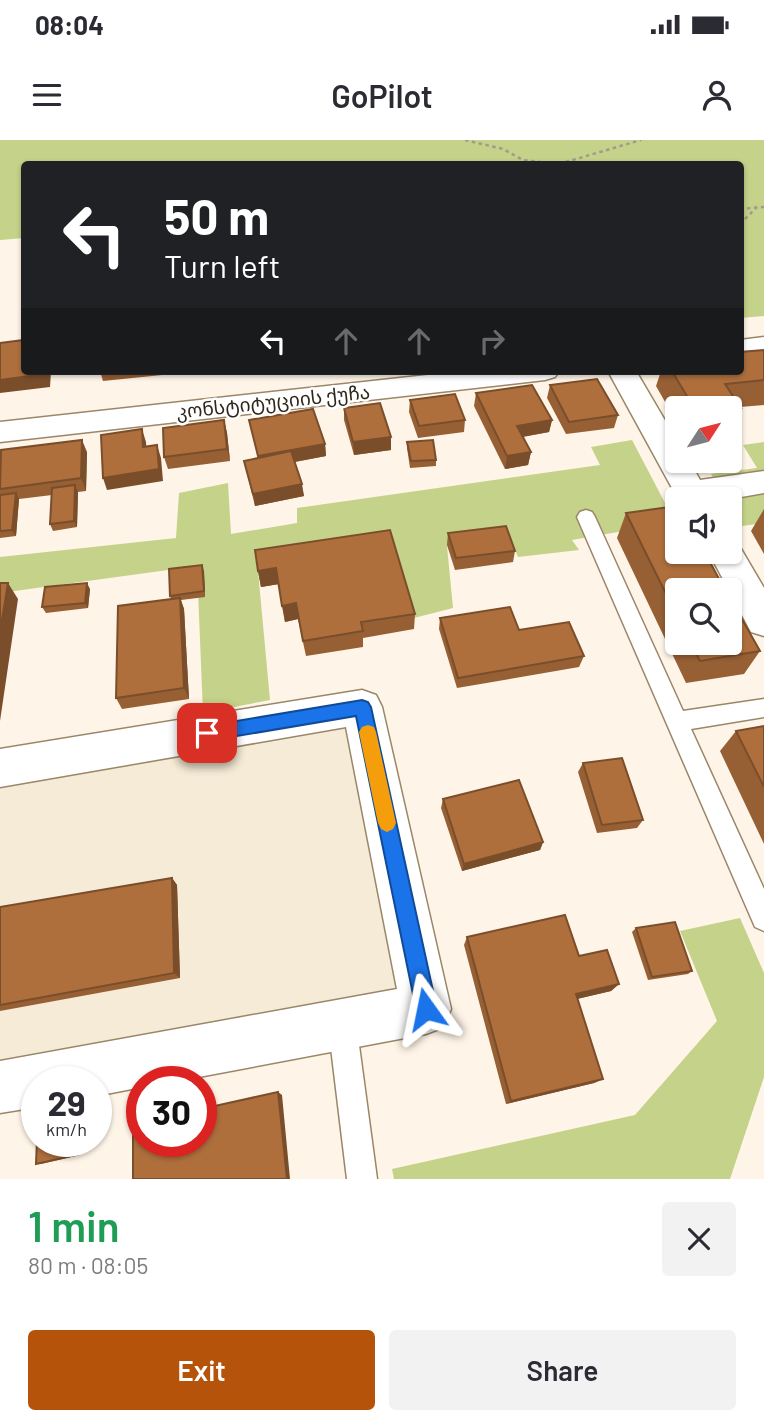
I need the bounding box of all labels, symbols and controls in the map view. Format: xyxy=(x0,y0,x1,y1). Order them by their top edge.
text: 08:04 xyxy=(35,9,104,40)
icon: menu xyxy=(28,76,66,114)
text: GoPilot xyxy=(331,76,433,114)
icon: person xyxy=(698,76,736,114)
text: 50 m xyxy=(164,186,269,245)
icon: left xyxy=(49,189,140,280)
text: Turn left xyxy=(164,246,281,284)
icon: left xyxy=(254,322,292,360)
icon: ahead xyxy=(327,322,365,360)
icon: ahead xyxy=(400,322,438,360)
icon: right xyxy=(473,322,511,360)
street label: კონსტიტუციის ქუჩა xyxy=(175,379,371,424)
north arrow xyxy=(665,396,742,472)
map controls xyxy=(665,396,742,655)
button: sound xyxy=(665,487,742,564)
button: search xyxy=(665,578,742,655)
pin xyxy=(177,703,237,763)
icon: arrive xyxy=(188,714,226,752)
position arrow xyxy=(389,972,463,1046)
speed limit sign: 30 xyxy=(126,1066,217,1157)
text: 29 xyxy=(47,1081,86,1123)
text: km/h xyxy=(46,1118,87,1140)
text: 1 min xyxy=(28,1200,120,1250)
button: close xyxy=(662,1202,736,1276)
text: 80 m · 08:05 xyxy=(28,1251,148,1279)
button: Exit xyxy=(28,1330,375,1410)
button: Share xyxy=(389,1330,736,1410)

